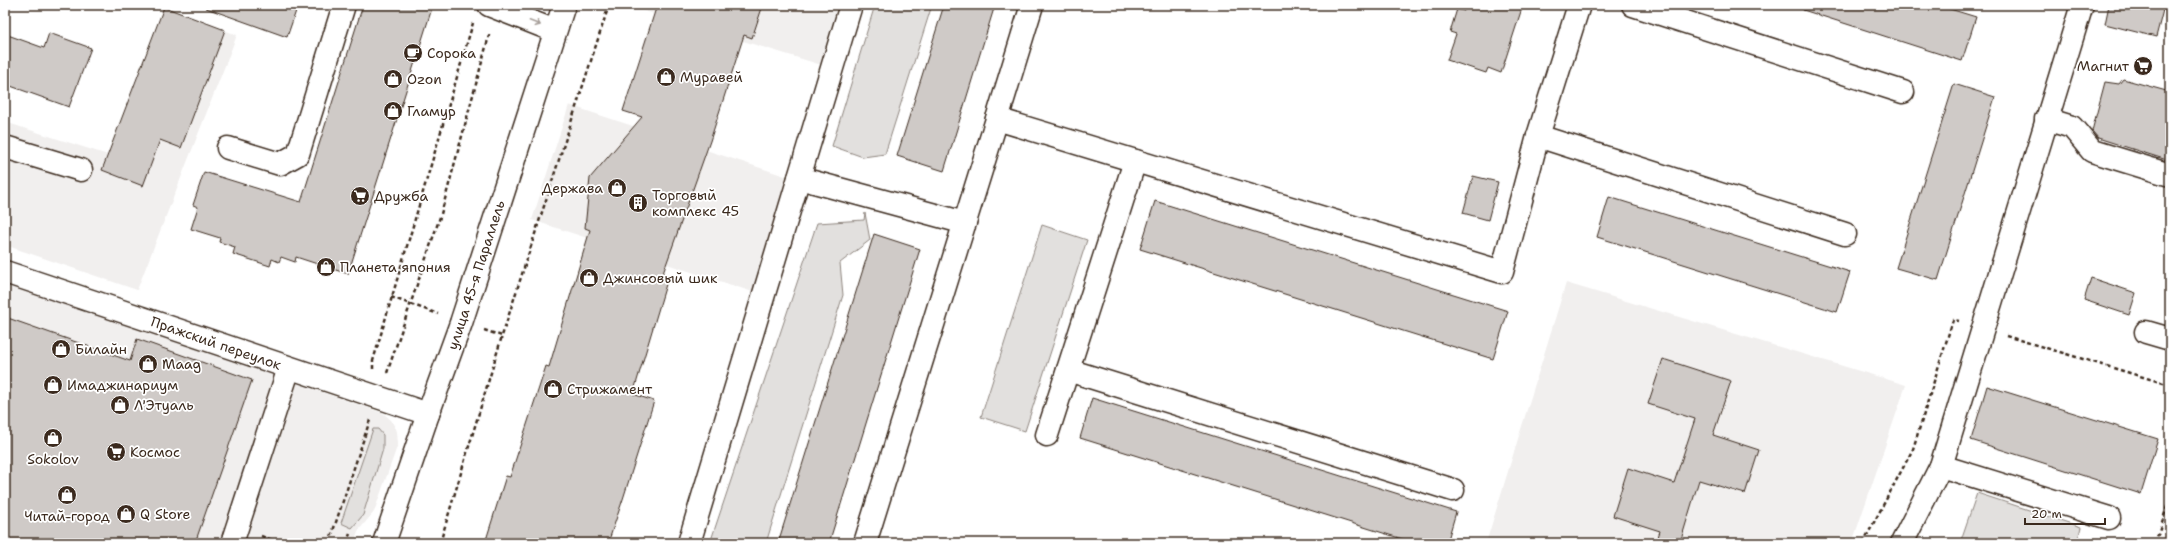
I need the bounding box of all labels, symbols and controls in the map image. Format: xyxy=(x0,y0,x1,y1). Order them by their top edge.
one-way arrow xyxy=(528,20,540,27)
cafe icon: Сорока xyxy=(402,42,424,64)
place label: Сорока xyxy=(427,44,476,62)
supermarket icon: Магнит xyxy=(2132,55,2154,77)
place label: Магнит xyxy=(2077,57,2130,75)
shop icon: Муравей xyxy=(655,66,677,88)
shop icon: Ozon xyxy=(382,68,404,90)
place label: Муравей xyxy=(680,68,743,86)
place label: Ozon xyxy=(407,70,442,88)
shop icon: Гламур xyxy=(382,100,404,122)
place label: Гламур xyxy=(407,102,456,120)
shop icon: Держава xyxy=(606,177,628,199)
place label: Держава xyxy=(542,179,603,197)
supermarket icon: Дружба xyxy=(349,185,371,207)
place label: Торговый комплекс 45 xyxy=(652,186,739,220)
place label: Дружба xyxy=(374,187,428,205)
building icon: Торговый комплекс 45 xyxy=(627,192,649,214)
street label: улица 45-я Параллель xyxy=(443,198,509,352)
shop icon: Планета япония xyxy=(315,256,337,278)
place label: Планета япония xyxy=(340,258,451,276)
shop icon: Джинсовый шик xyxy=(578,267,600,289)
place label: Джинсовый шик xyxy=(603,269,718,287)
street label: Пражский переулок xyxy=(148,312,284,374)
shop icon: Билайн xyxy=(50,338,72,360)
place label: Билайн xyxy=(75,340,127,358)
shop icon: Maag xyxy=(137,353,159,375)
place label: Maag xyxy=(162,355,201,373)
shop icon: Имаджинариум xyxy=(42,374,64,396)
place label: Имаджинариум xyxy=(67,376,178,394)
shop icon: Стрижамент xyxy=(542,378,564,400)
place label: Стрижамент xyxy=(567,380,653,398)
shop icon: Л'Этуаль xyxy=(109,394,131,416)
place label: Л'Этуаль xyxy=(134,396,194,414)
shop icon: Sokolov xyxy=(42,427,64,449)
supermarket icon: Космос xyxy=(105,441,127,463)
place label: Космос xyxy=(130,443,180,461)
place label: Sokolov xyxy=(27,450,79,468)
shop icon: Читай-город xyxy=(56,484,78,506)
scale bar xyxy=(2025,500,2105,526)
shop icon: Q Store xyxy=(115,503,137,525)
place label: Q Store xyxy=(140,505,190,523)
text: 20 m xyxy=(2031,506,2062,522)
place label: Читай-город xyxy=(24,507,110,525)

